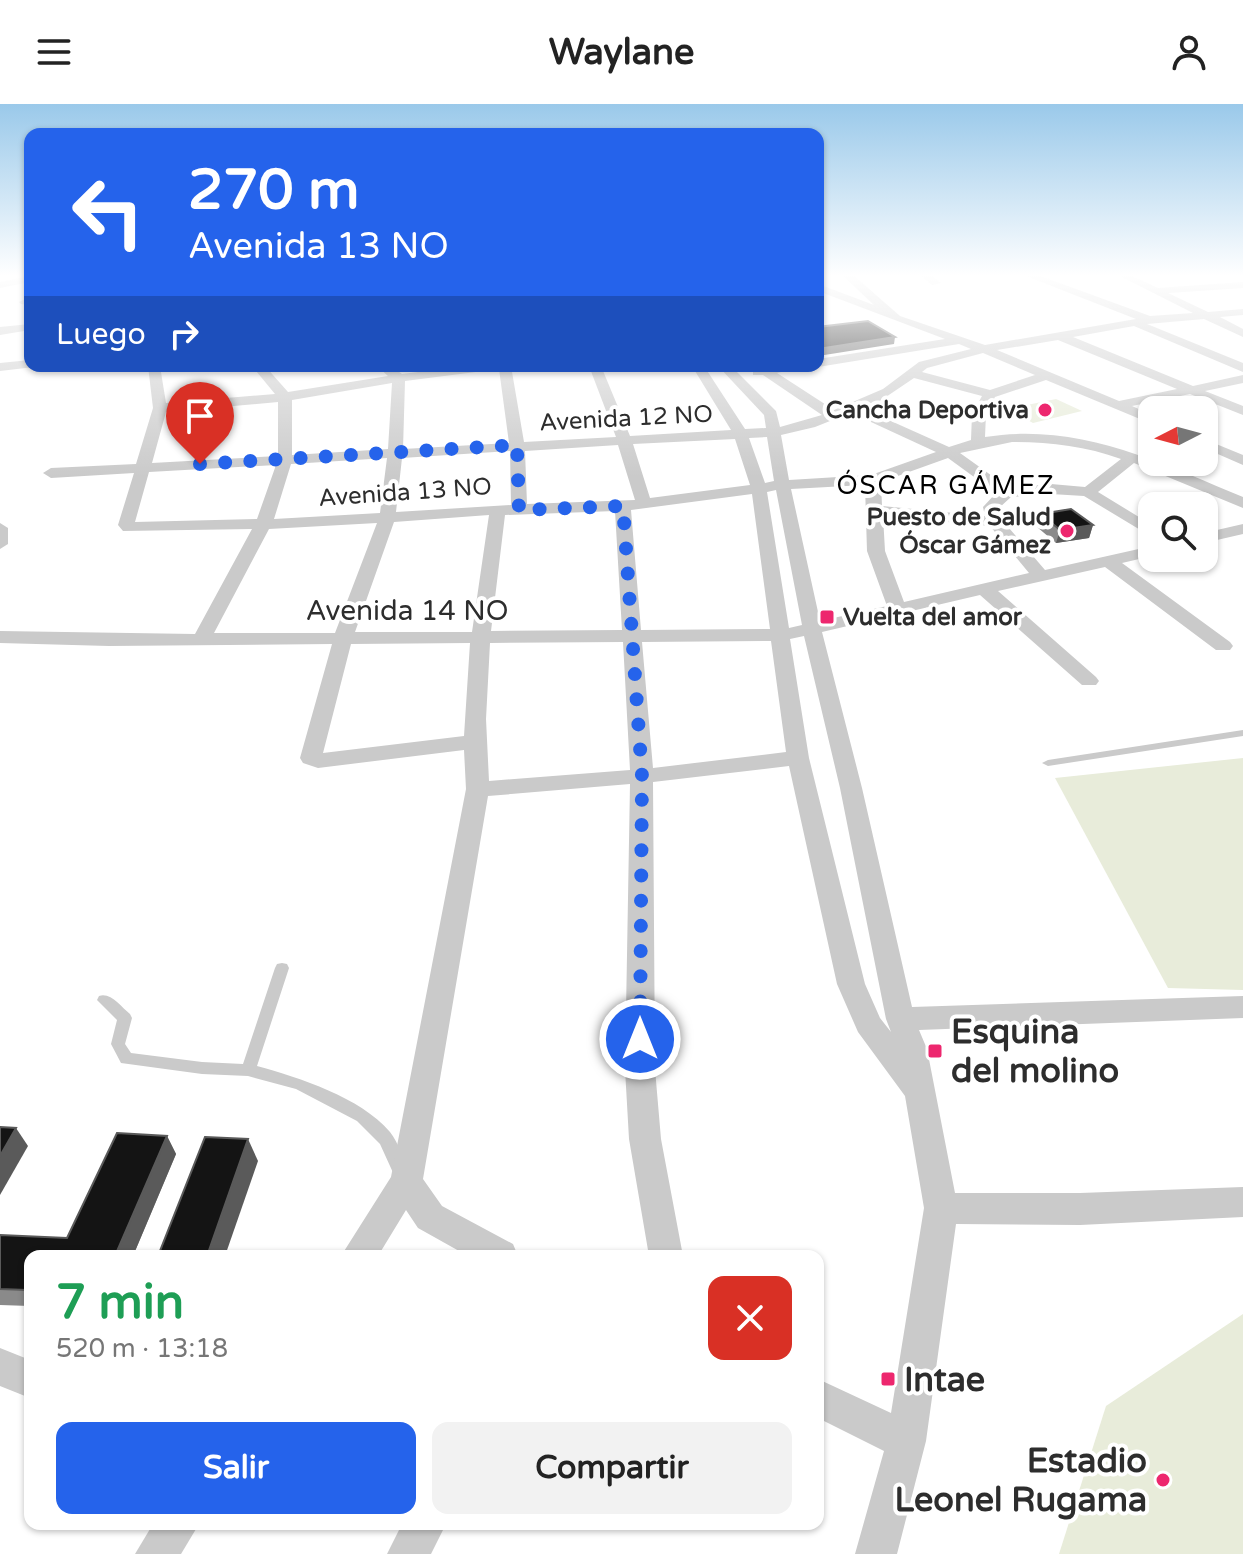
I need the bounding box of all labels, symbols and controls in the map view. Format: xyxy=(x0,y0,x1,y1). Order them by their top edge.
icon: menu xyxy=(32,30,76,74)
icon: person xyxy=(1167,30,1211,74)
text: Waylane xyxy=(549,31,694,74)
text: 270 m xyxy=(188,157,359,224)
icon: left xyxy=(56,160,160,264)
text: Avenida 13 NO xyxy=(188,225,449,268)
icon: right xyxy=(162,312,206,356)
text: Luego xyxy=(56,316,146,353)
pin xyxy=(166,382,234,464)
icon: arrive xyxy=(178,394,222,438)
place label: Cancha Deportiva xyxy=(826,396,1029,425)
north arrow xyxy=(1138,396,1218,476)
map controls xyxy=(1138,396,1218,572)
street label: Avenida 12 NO xyxy=(538,399,714,438)
marker: Cancha Deportiva xyxy=(1036,401,1054,419)
district label: ÓSCAR GÁMEZ xyxy=(836,469,1056,501)
street label: Avenida 13 NO xyxy=(317,472,493,513)
button: search xyxy=(1138,492,1218,572)
place label: Puesto de Salud Óscar Gámez xyxy=(867,503,1051,560)
marker: Puesto de Salud Óscar Gámez xyxy=(1058,522,1076,540)
street label: Avenida 14 NO xyxy=(306,594,508,628)
place label: Vuelta del amor xyxy=(843,603,1023,632)
marker: Vuelta del amor xyxy=(818,608,836,626)
position arrow xyxy=(598,997,682,1081)
place label: Esquina del molino xyxy=(951,1012,1119,1092)
marker: Esquina del molino xyxy=(926,1042,944,1060)
text: 7 min xyxy=(56,1274,184,1332)
button: close xyxy=(708,1276,792,1360)
text: 520 m · 13:18 xyxy=(56,1333,228,1364)
place label: Intae xyxy=(904,1360,985,1401)
marker: Intae xyxy=(879,1370,897,1388)
button: Salir xyxy=(56,1422,416,1514)
button: Compartir xyxy=(432,1422,792,1514)
place label: Estadio Leonel Rugama xyxy=(894,1441,1147,1521)
marker: Estadio Leonel Rugama xyxy=(1154,1471,1172,1489)

